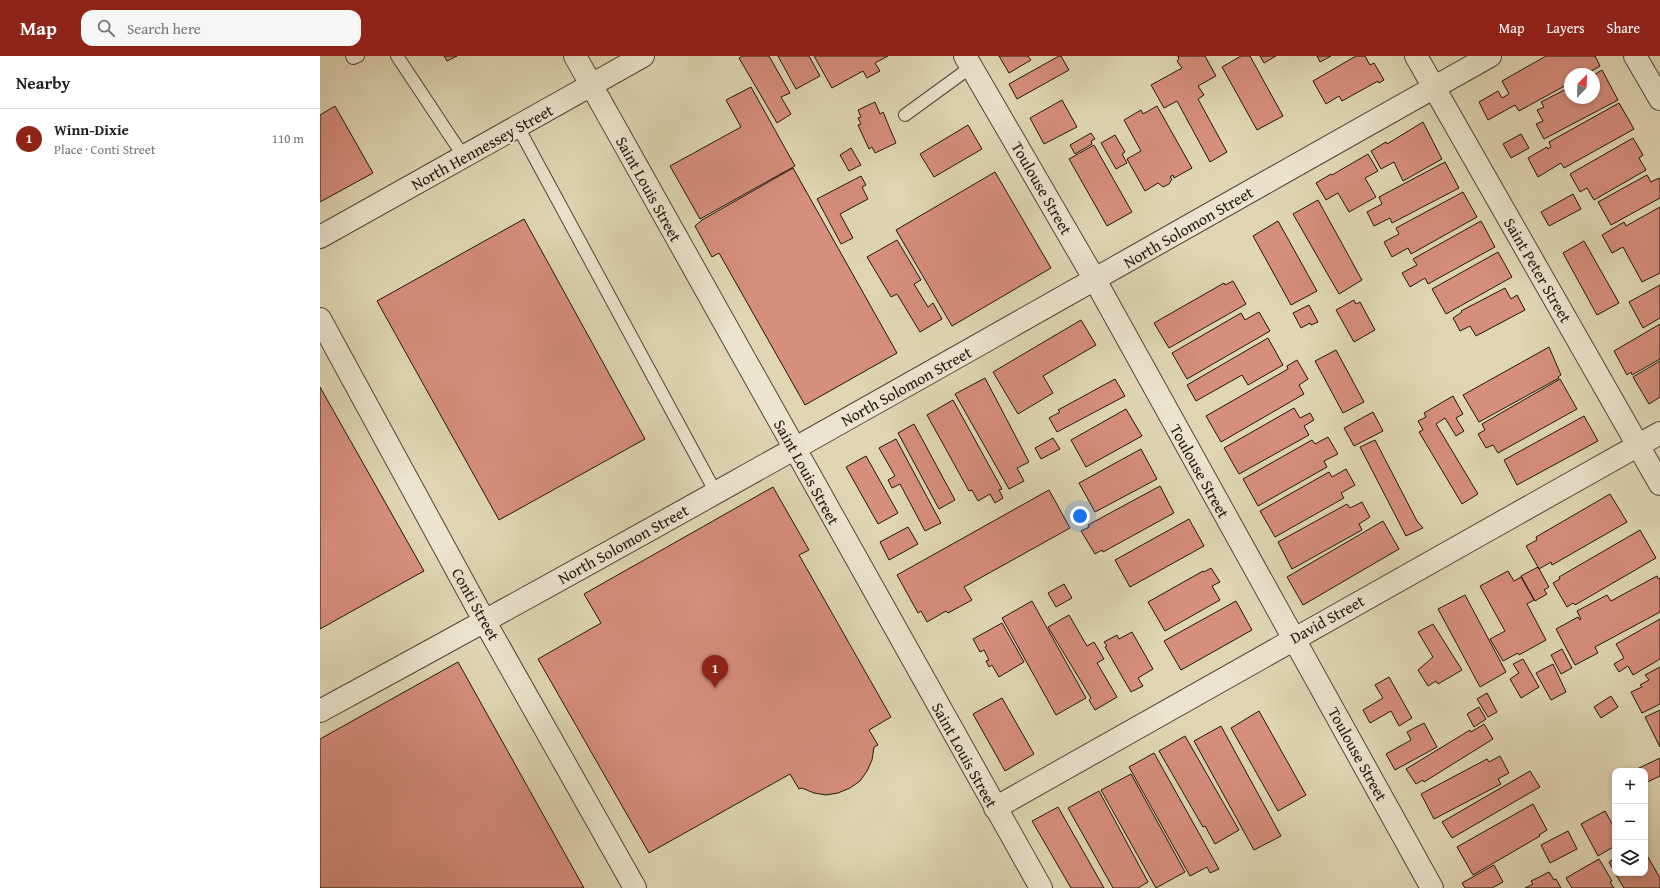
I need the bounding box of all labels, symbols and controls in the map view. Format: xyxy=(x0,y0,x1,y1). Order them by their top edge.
search box xyxy=(81,10,361,46)
text: Map xyxy=(20,14,57,42)
icon: search xyxy=(95,17,117,39)
text: Search here xyxy=(127,18,201,39)
text: Map xyxy=(1499,18,1525,38)
text: Layers xyxy=(1547,18,1585,38)
text: Share xyxy=(1607,18,1640,38)
north arrow xyxy=(1564,68,1600,104)
text: Nearby xyxy=(16,70,70,95)
street label: North Hennessey Street xyxy=(407,98,558,196)
text: Winn-Dixie xyxy=(54,119,129,140)
text: 1 xyxy=(26,129,32,148)
text: 110 m xyxy=(272,129,304,148)
street label: Saint Louis Street xyxy=(610,132,688,247)
street label: Toulouse Street xyxy=(1006,137,1079,239)
text: Place · Conti Street xyxy=(54,140,156,159)
street label: North Solomon Street xyxy=(1119,180,1258,274)
street label: Saint Peter Street xyxy=(1498,213,1578,327)
street label: North Solomon Street xyxy=(836,340,976,432)
street label: Saint Louis Street xyxy=(768,415,846,530)
street label: Toulouse Street xyxy=(1164,420,1236,523)
street label: North Solomon Street xyxy=(553,498,693,590)
your location xyxy=(1070,506,1090,526)
street label: Conti Street xyxy=(446,563,506,645)
street label: David Street xyxy=(1285,588,1369,649)
pin: 1 xyxy=(702,655,728,688)
street label: Saint Louis Street xyxy=(926,698,1004,813)
street label: Toulouse Street xyxy=(1322,703,1394,806)
map controls xyxy=(1612,768,1648,876)
button: + xyxy=(1612,768,1648,804)
button: − xyxy=(1612,804,1648,840)
button: layers xyxy=(1612,840,1648,876)

